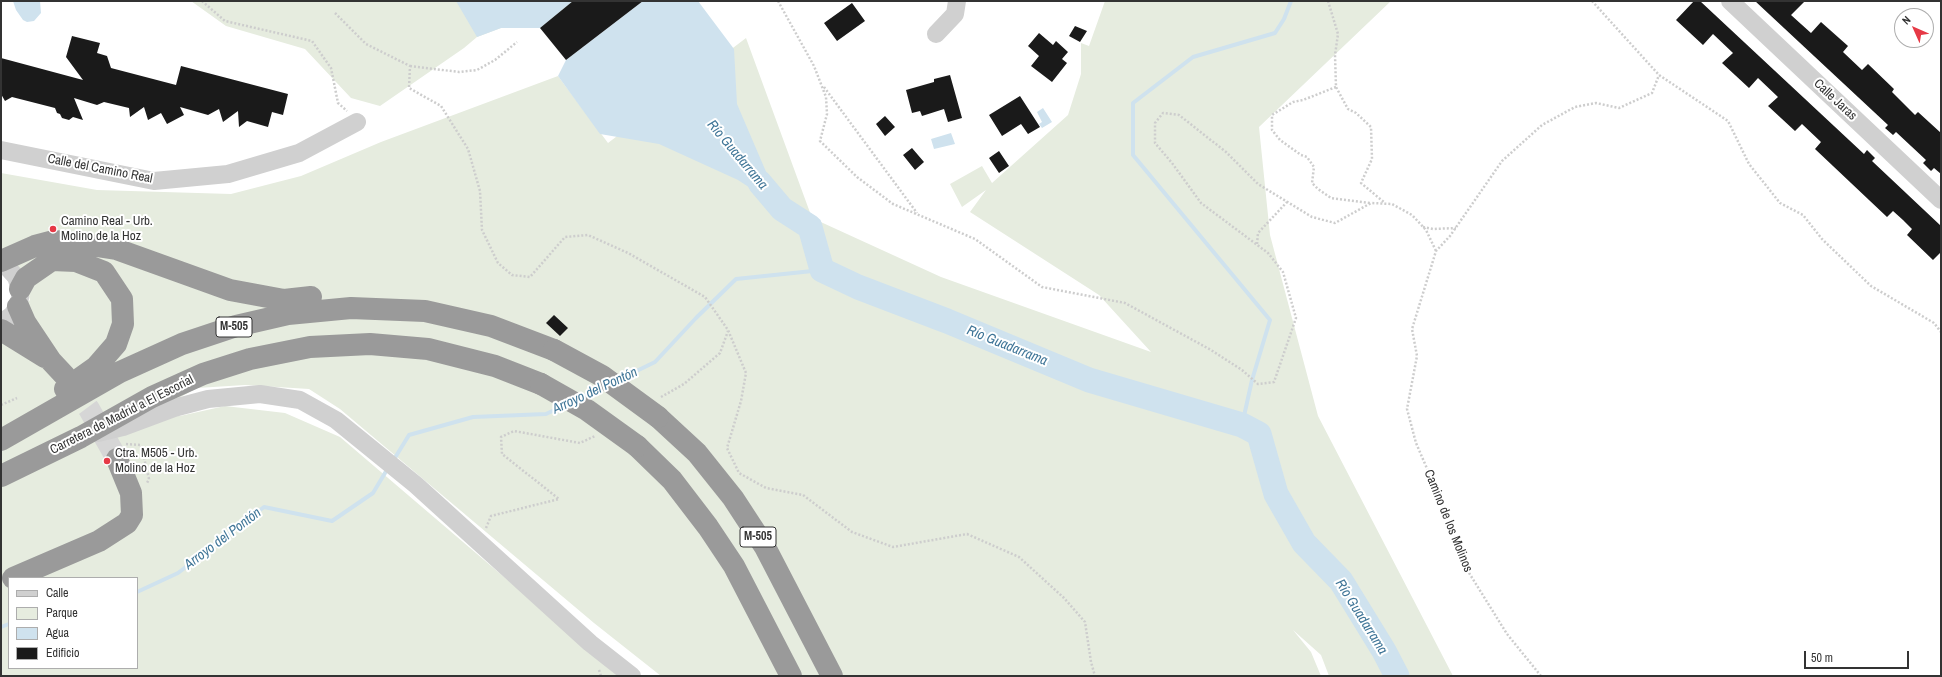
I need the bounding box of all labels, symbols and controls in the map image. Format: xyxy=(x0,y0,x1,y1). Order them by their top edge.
north arrow xyxy=(1894,8,1934,48)
text: N xyxy=(1899,13,1913,27)
street label: Calle Jaras xyxy=(1810,76,1860,124)
water label: Río Guadarrama xyxy=(703,117,771,193)
street label: Calle del Camino Real xyxy=(46,151,154,187)
place label: Camino Real - Urb. Molino de la Hoz xyxy=(61,214,153,245)
marker: Camino Real - Urb. Molino de la Hoz xyxy=(48,224,58,234)
road number: M-505 xyxy=(216,317,252,337)
water label: Río Guadarrama xyxy=(964,322,1050,370)
water label: Arroyo del Pontón xyxy=(550,364,640,418)
street label: Carretera de Madrid a El Escorial xyxy=(48,372,196,458)
place label: Ctra. M505 - Urb. Molino de la Hoz xyxy=(115,446,197,477)
marker: Ctra. M505 - Urb. Molino de la Hoz xyxy=(102,456,112,466)
street label: Camino de los Molinos xyxy=(1420,468,1476,574)
water label: Arroyo del Pontón xyxy=(181,505,265,573)
road number: M-505 xyxy=(740,527,776,547)
water label: Río Guadarrama xyxy=(1331,576,1391,658)
legend xyxy=(8,577,138,669)
text: Calle xyxy=(46,585,68,601)
text: Parque xyxy=(46,605,78,621)
text: Agua xyxy=(46,625,69,641)
scale bar xyxy=(1806,643,1911,669)
text: Edificio xyxy=(46,645,79,661)
text: 50 m xyxy=(1811,650,1833,666)

